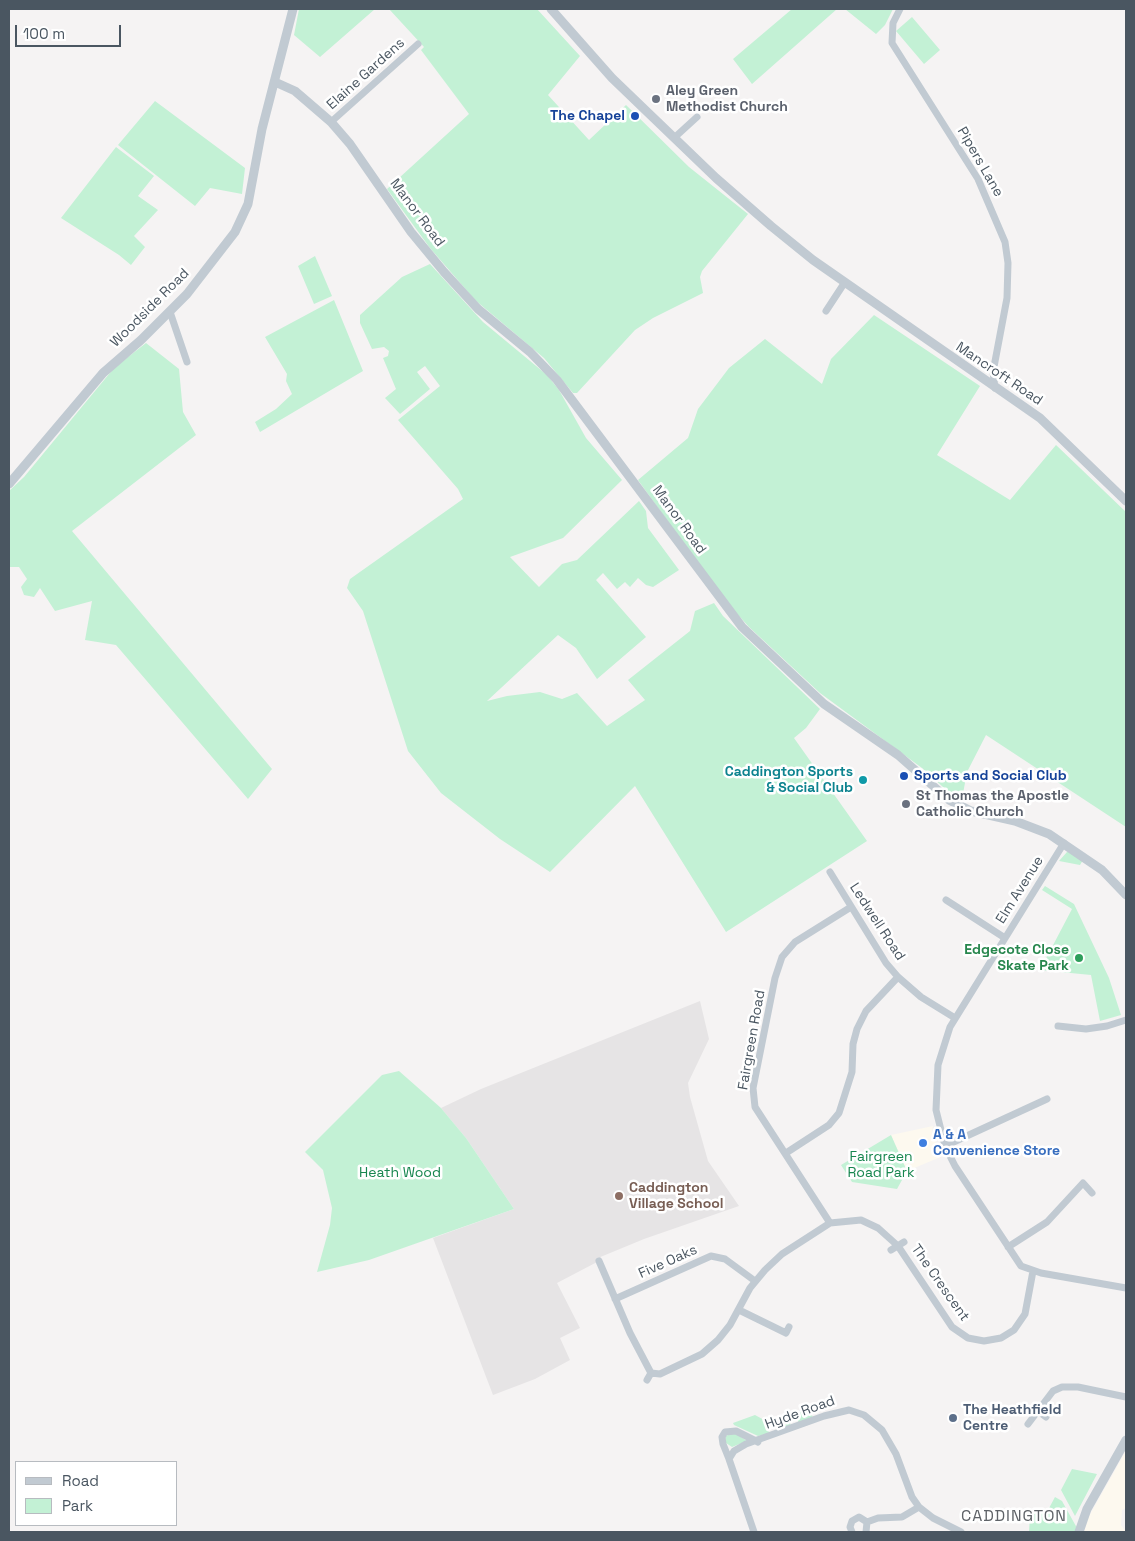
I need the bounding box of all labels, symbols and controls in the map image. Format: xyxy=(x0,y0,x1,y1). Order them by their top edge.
scale bar xyxy=(18,15,124,47)
text: 100 m xyxy=(23,24,65,43)
street label: Elaine Gardens xyxy=(324,35,408,113)
place label: Aley Green Methodist Church xyxy=(666,83,788,115)
marker: Aley Green Methodist Church xyxy=(650,93,662,105)
place label: The Chapel xyxy=(550,108,625,124)
marker: The Chapel xyxy=(629,110,641,122)
street label: Pipers Lane xyxy=(953,124,1007,200)
street label: Manor Road xyxy=(386,176,448,250)
street label: Woodside Road xyxy=(107,265,193,351)
street label: Mancroft Road xyxy=(952,339,1046,409)
street label: Manor Road xyxy=(649,482,709,558)
place label: Caddington Sports & Social Club xyxy=(725,764,853,796)
place label: Sports and Social Club xyxy=(914,768,1067,784)
marker: Sports and Social Club xyxy=(898,770,910,782)
marker: Caddington Sports & Social Club xyxy=(857,774,869,786)
place label: St Thomas the Apostle Catholic Church xyxy=(916,788,1069,820)
marker: St Thomas the Apostle Catholic Church xyxy=(900,798,912,810)
street label: Elm Avenue xyxy=(993,853,1047,927)
street label: Ledwell Road xyxy=(846,880,908,964)
place label: Edgecote Close Skate Park xyxy=(964,942,1069,974)
marker: Edgecote Close Skate Park xyxy=(1073,952,1085,964)
street label: Fairgreen Road xyxy=(735,989,769,1091)
place label: A & A Convenience Store xyxy=(933,1127,1060,1160)
marker: A & A Convenience Store xyxy=(917,1137,929,1149)
park label: Fairgreen Road Park xyxy=(847,1149,915,1182)
park label: Heath Wood xyxy=(359,1165,441,1181)
place label: Caddington Village School xyxy=(629,1180,724,1212)
marker: Caddington Village School xyxy=(613,1190,625,1202)
street label: The Crescent xyxy=(907,1241,973,1325)
street label: Five Oaks xyxy=(636,1242,700,1282)
street label: Hyde Road xyxy=(763,1393,837,1433)
place label: The Heathfield Centre xyxy=(963,1402,1061,1434)
marker: The Heathfield Centre xyxy=(947,1412,959,1424)
legend xyxy=(15,1461,178,1526)
text: Road xyxy=(62,1471,99,1490)
text: Park xyxy=(62,1496,93,1515)
district label: CADDINGTON xyxy=(960,1507,1068,1527)

